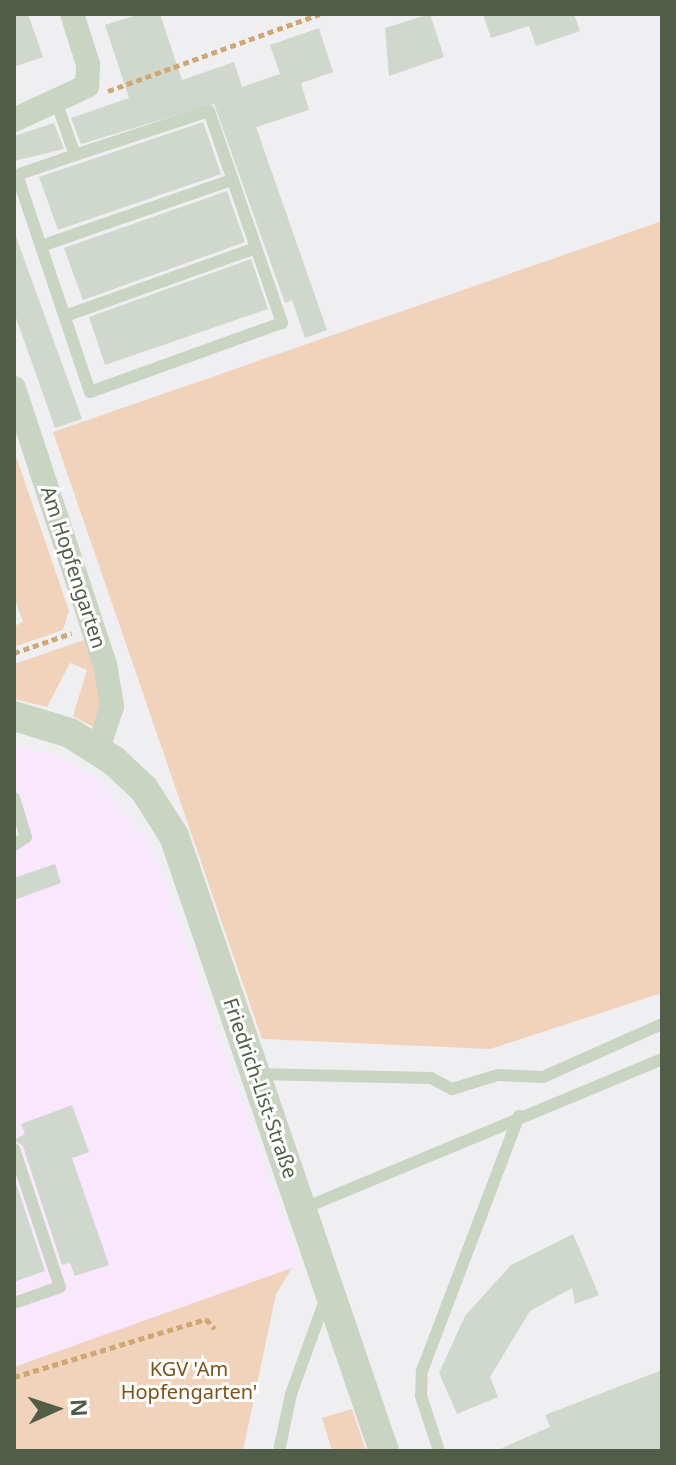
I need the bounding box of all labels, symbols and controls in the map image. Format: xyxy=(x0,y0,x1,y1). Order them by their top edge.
street label: Am Hopfengarten xyxy=(36,483,112,651)
street label: Friedrich-List-Straße xyxy=(219,995,303,1181)
park label: KGV 'Am Hopfengarten' xyxy=(121,1356,257,1403)
north arrow xyxy=(16,1369,96,1449)
text: N xyxy=(65,1398,95,1417)

